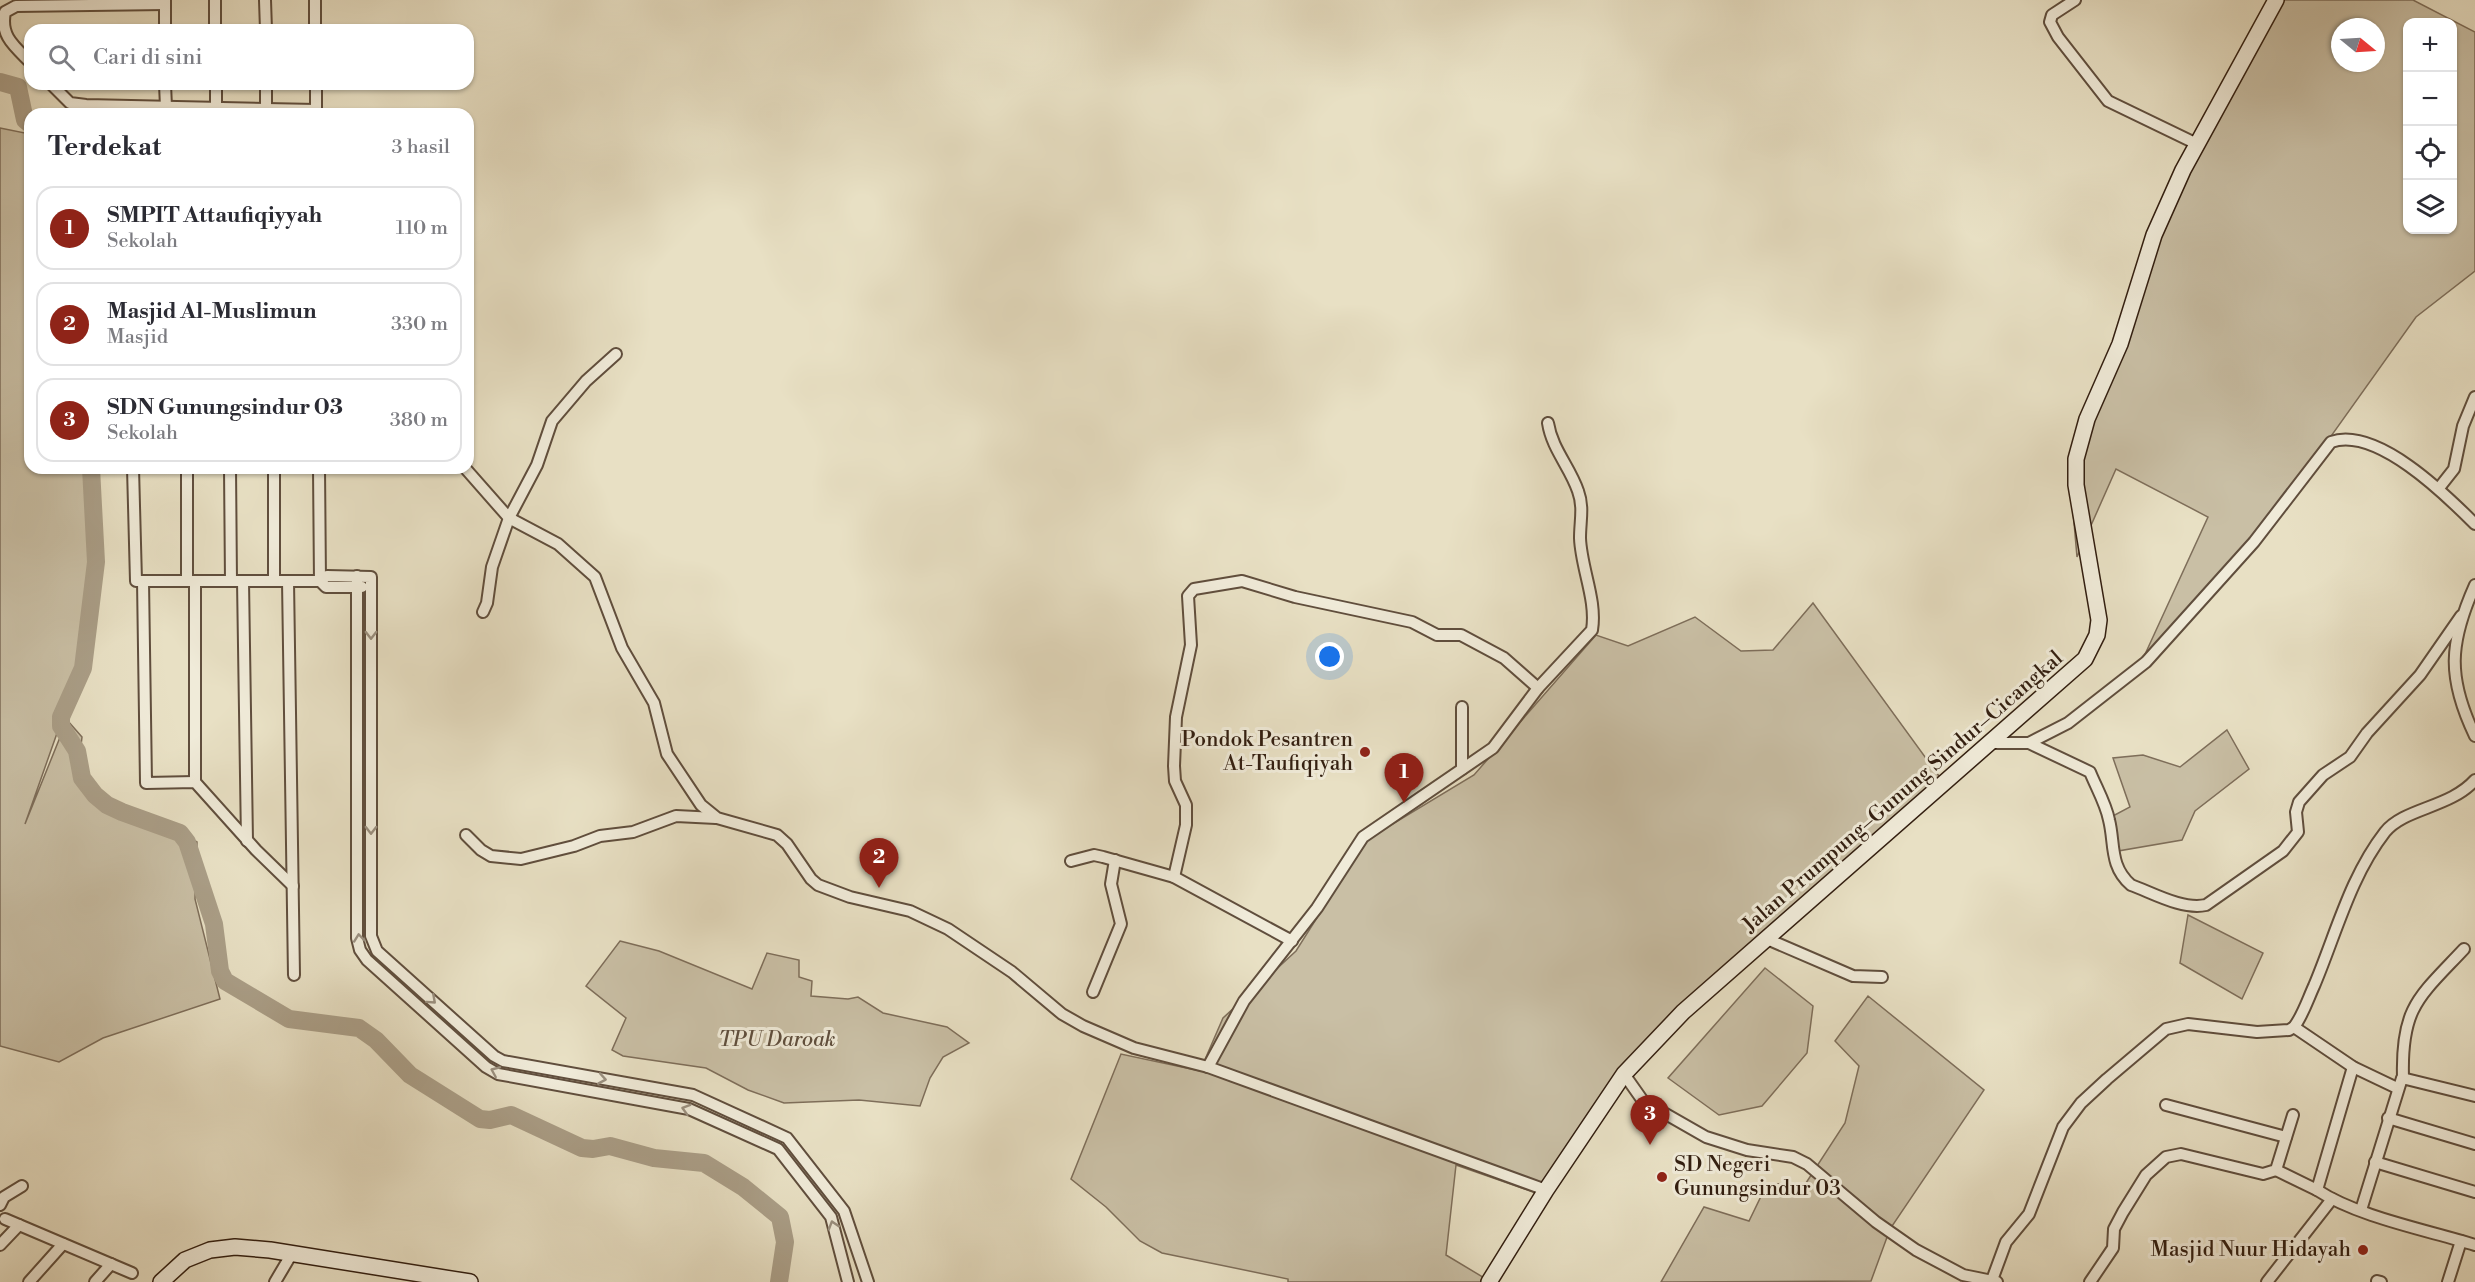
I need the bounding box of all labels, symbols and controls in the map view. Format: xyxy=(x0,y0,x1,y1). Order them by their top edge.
north arrow xyxy=(2331,18,2385,72)
map controls xyxy=(2403,18,2457,234)
button: + xyxy=(2403,18,2457,72)
search box xyxy=(24,24,474,90)
icon: search xyxy=(45,41,78,74)
text: Cari di sini xyxy=(93,44,203,71)
button: − xyxy=(2403,72,2457,126)
button: locate xyxy=(2403,126,2457,180)
text: Terdekat xyxy=(48,131,161,163)
text: 3 hasil xyxy=(392,135,450,160)
button: layers xyxy=(2403,180,2457,234)
text: SMPIT Attaufiqiyyah xyxy=(107,202,322,229)
text: 1 xyxy=(65,216,74,241)
text: 110 m xyxy=(396,216,448,241)
text: Sekolah xyxy=(107,229,178,254)
text: Masjid Al-Muslimun xyxy=(107,298,316,325)
text: 2 xyxy=(63,312,76,337)
text: 330 m xyxy=(391,312,448,337)
text: Masjid xyxy=(107,325,168,350)
text: SDN Gunungsindur 03 xyxy=(107,394,343,421)
text: 3 xyxy=(63,408,76,433)
text: 380 m xyxy=(390,408,448,433)
text: Sekolah xyxy=(107,421,178,446)
one-way arrow xyxy=(365,631,377,640)
your location xyxy=(1315,642,1344,671)
street label: Jalan Prumpung–Gunung Sindur–Cicangkal xyxy=(1737,646,2069,939)
place label: Pondok Pesantren At-Taufiqiyah xyxy=(1181,727,1353,777)
marker: Pondok Pesantren At-Taufiqiyah xyxy=(1358,745,1372,759)
pin: 1 xyxy=(1384,754,1424,803)
one-way arrow xyxy=(365,826,377,835)
pin: 2 xyxy=(860,838,898,888)
one-way arrow xyxy=(353,933,365,942)
one-way arrow xyxy=(425,993,436,1004)
park label: TPU Daroak xyxy=(718,1027,836,1053)
one-way arrow xyxy=(491,1066,502,1078)
one-way arrow xyxy=(597,1072,607,1085)
pin: 3 xyxy=(1630,1096,1670,1145)
one-way arrow xyxy=(681,1104,692,1116)
place label: SD Negeri Gunungsindur 03 xyxy=(1674,1152,1841,1202)
marker: SD Negeri Gunungsindur 03 xyxy=(1655,1170,1669,1184)
one-way arrow xyxy=(828,1220,840,1231)
place label: Masjid Nuur Hidayah xyxy=(2150,1237,2351,1263)
marker: Masjid Nuur Hidayah xyxy=(2356,1243,2370,1257)

